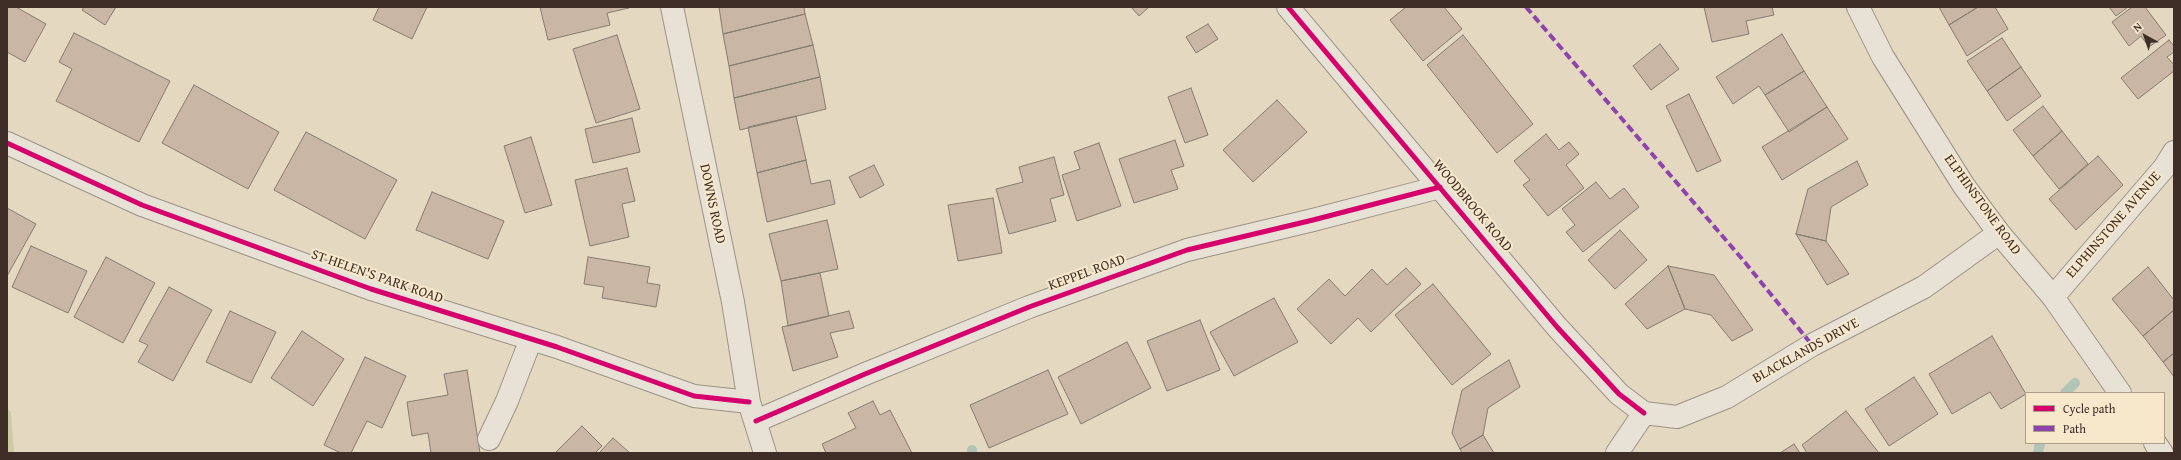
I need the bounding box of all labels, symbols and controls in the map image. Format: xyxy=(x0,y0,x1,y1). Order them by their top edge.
north arrow xyxy=(2125,16,2165,56)
text: N xyxy=(2129,18,2145,35)
street label: ELPHINSTONE ROAD xyxy=(1940,152,2024,258)
street label: WOODBROOK ROAD xyxy=(1429,157,1515,255)
street label: DOWNS ROAD xyxy=(695,163,729,245)
street label: ELPHINSTONE AVENUE xyxy=(2063,168,2165,282)
street label: ST HELEN'S PARK ROAD xyxy=(309,247,445,307)
street label: KEPPEL ROAD xyxy=(1046,251,1128,295)
street label: BLACKLANDS DRIVE xyxy=(1750,315,1862,387)
legend xyxy=(2025,392,2165,444)
text: Cycle path xyxy=(2063,400,2115,417)
text: Path xyxy=(2063,420,2086,437)

